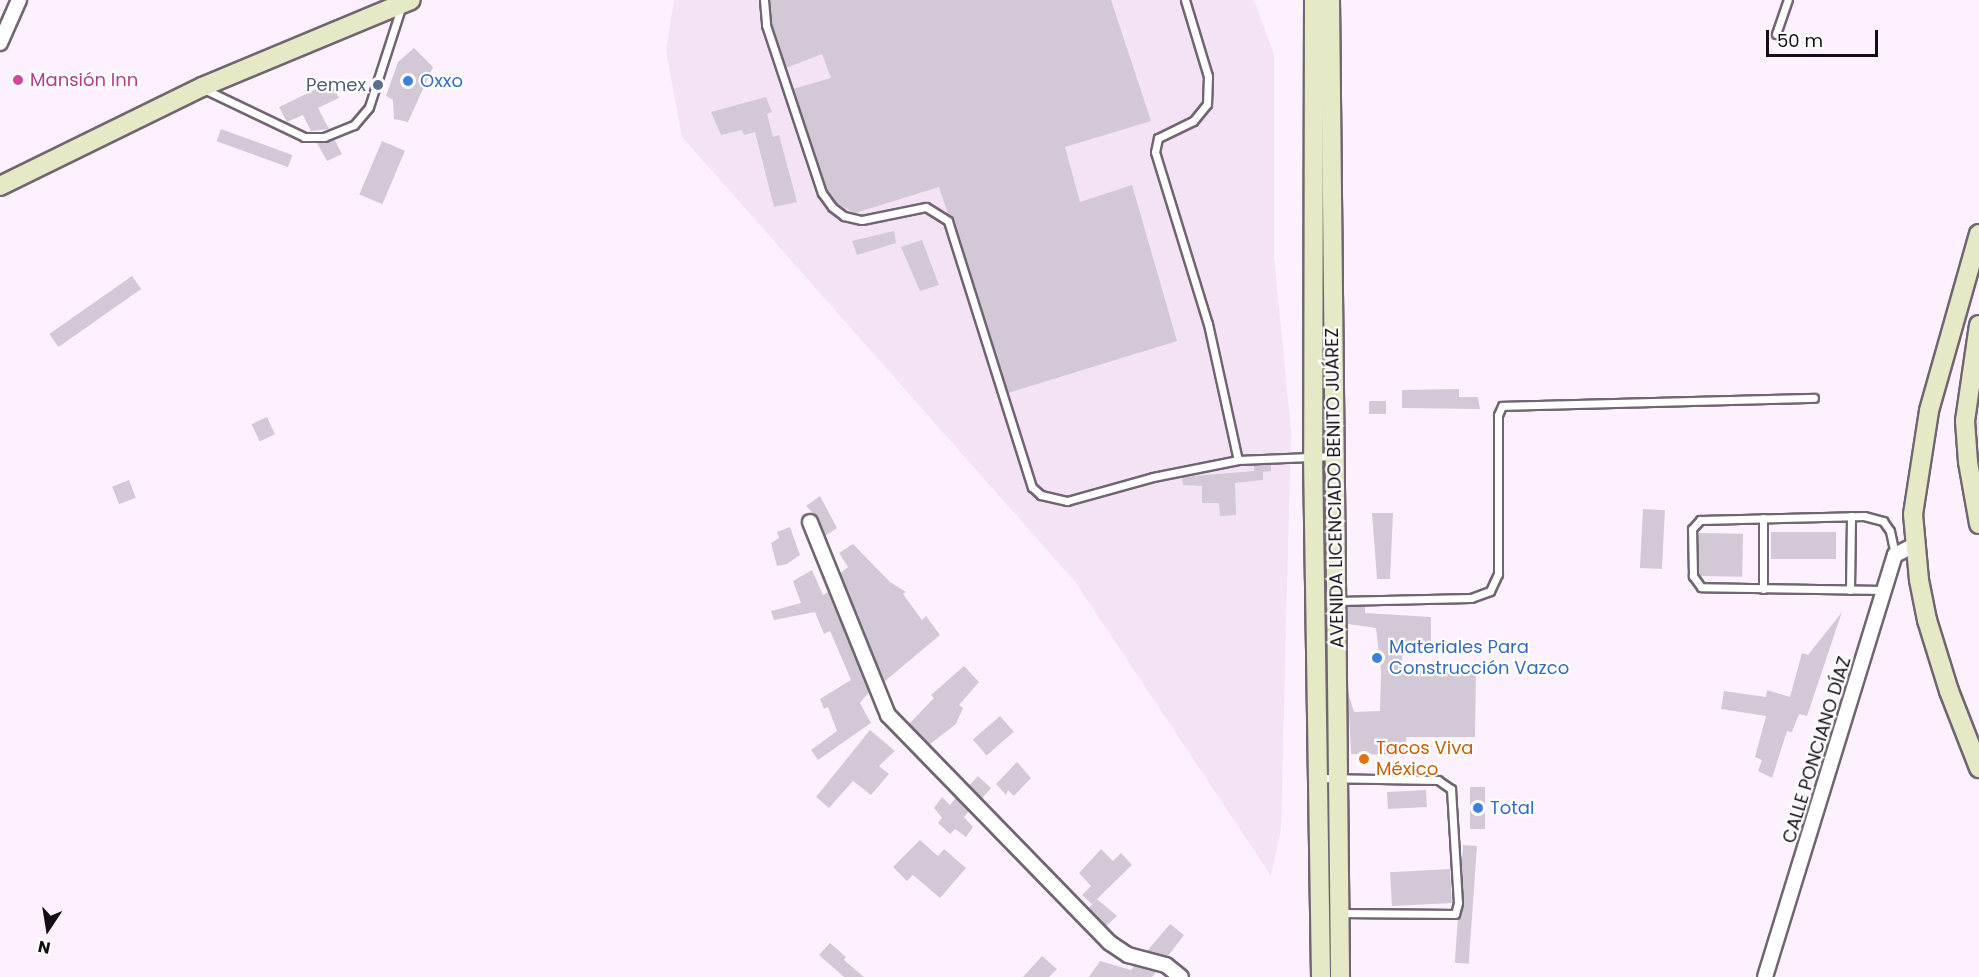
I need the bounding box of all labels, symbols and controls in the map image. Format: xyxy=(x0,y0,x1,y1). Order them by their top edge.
scale bar xyxy=(1769,18,1882,56)
text: 50 m xyxy=(1777,28,1823,53)
place label: Mansión Inn xyxy=(30,69,138,91)
place label: Oxxo xyxy=(420,70,463,92)
marker: Mansión Inn xyxy=(11,73,25,87)
place label: Pemex xyxy=(306,74,366,96)
marker: Oxxo xyxy=(401,74,415,88)
marker: Pemex xyxy=(371,78,385,92)
street label: AVENIDA LICENCIADO BENITO JUÁREZ xyxy=(1321,328,1349,648)
place label: Materiales Para Construcción Vazco xyxy=(1389,637,1569,680)
marker: Materiales Para Construcción Vazco xyxy=(1370,651,1384,665)
street label: CALLE PONCIANO DÍAZ xyxy=(1778,654,1856,846)
place label: Tacos Viva México xyxy=(1376,738,1473,780)
marker: Tacos Viva México xyxy=(1357,752,1371,766)
place label: Total xyxy=(1490,797,1534,819)
marker: Total xyxy=(1471,801,1485,815)
north arrow xyxy=(18,899,78,959)
text: N xyxy=(36,935,52,960)

